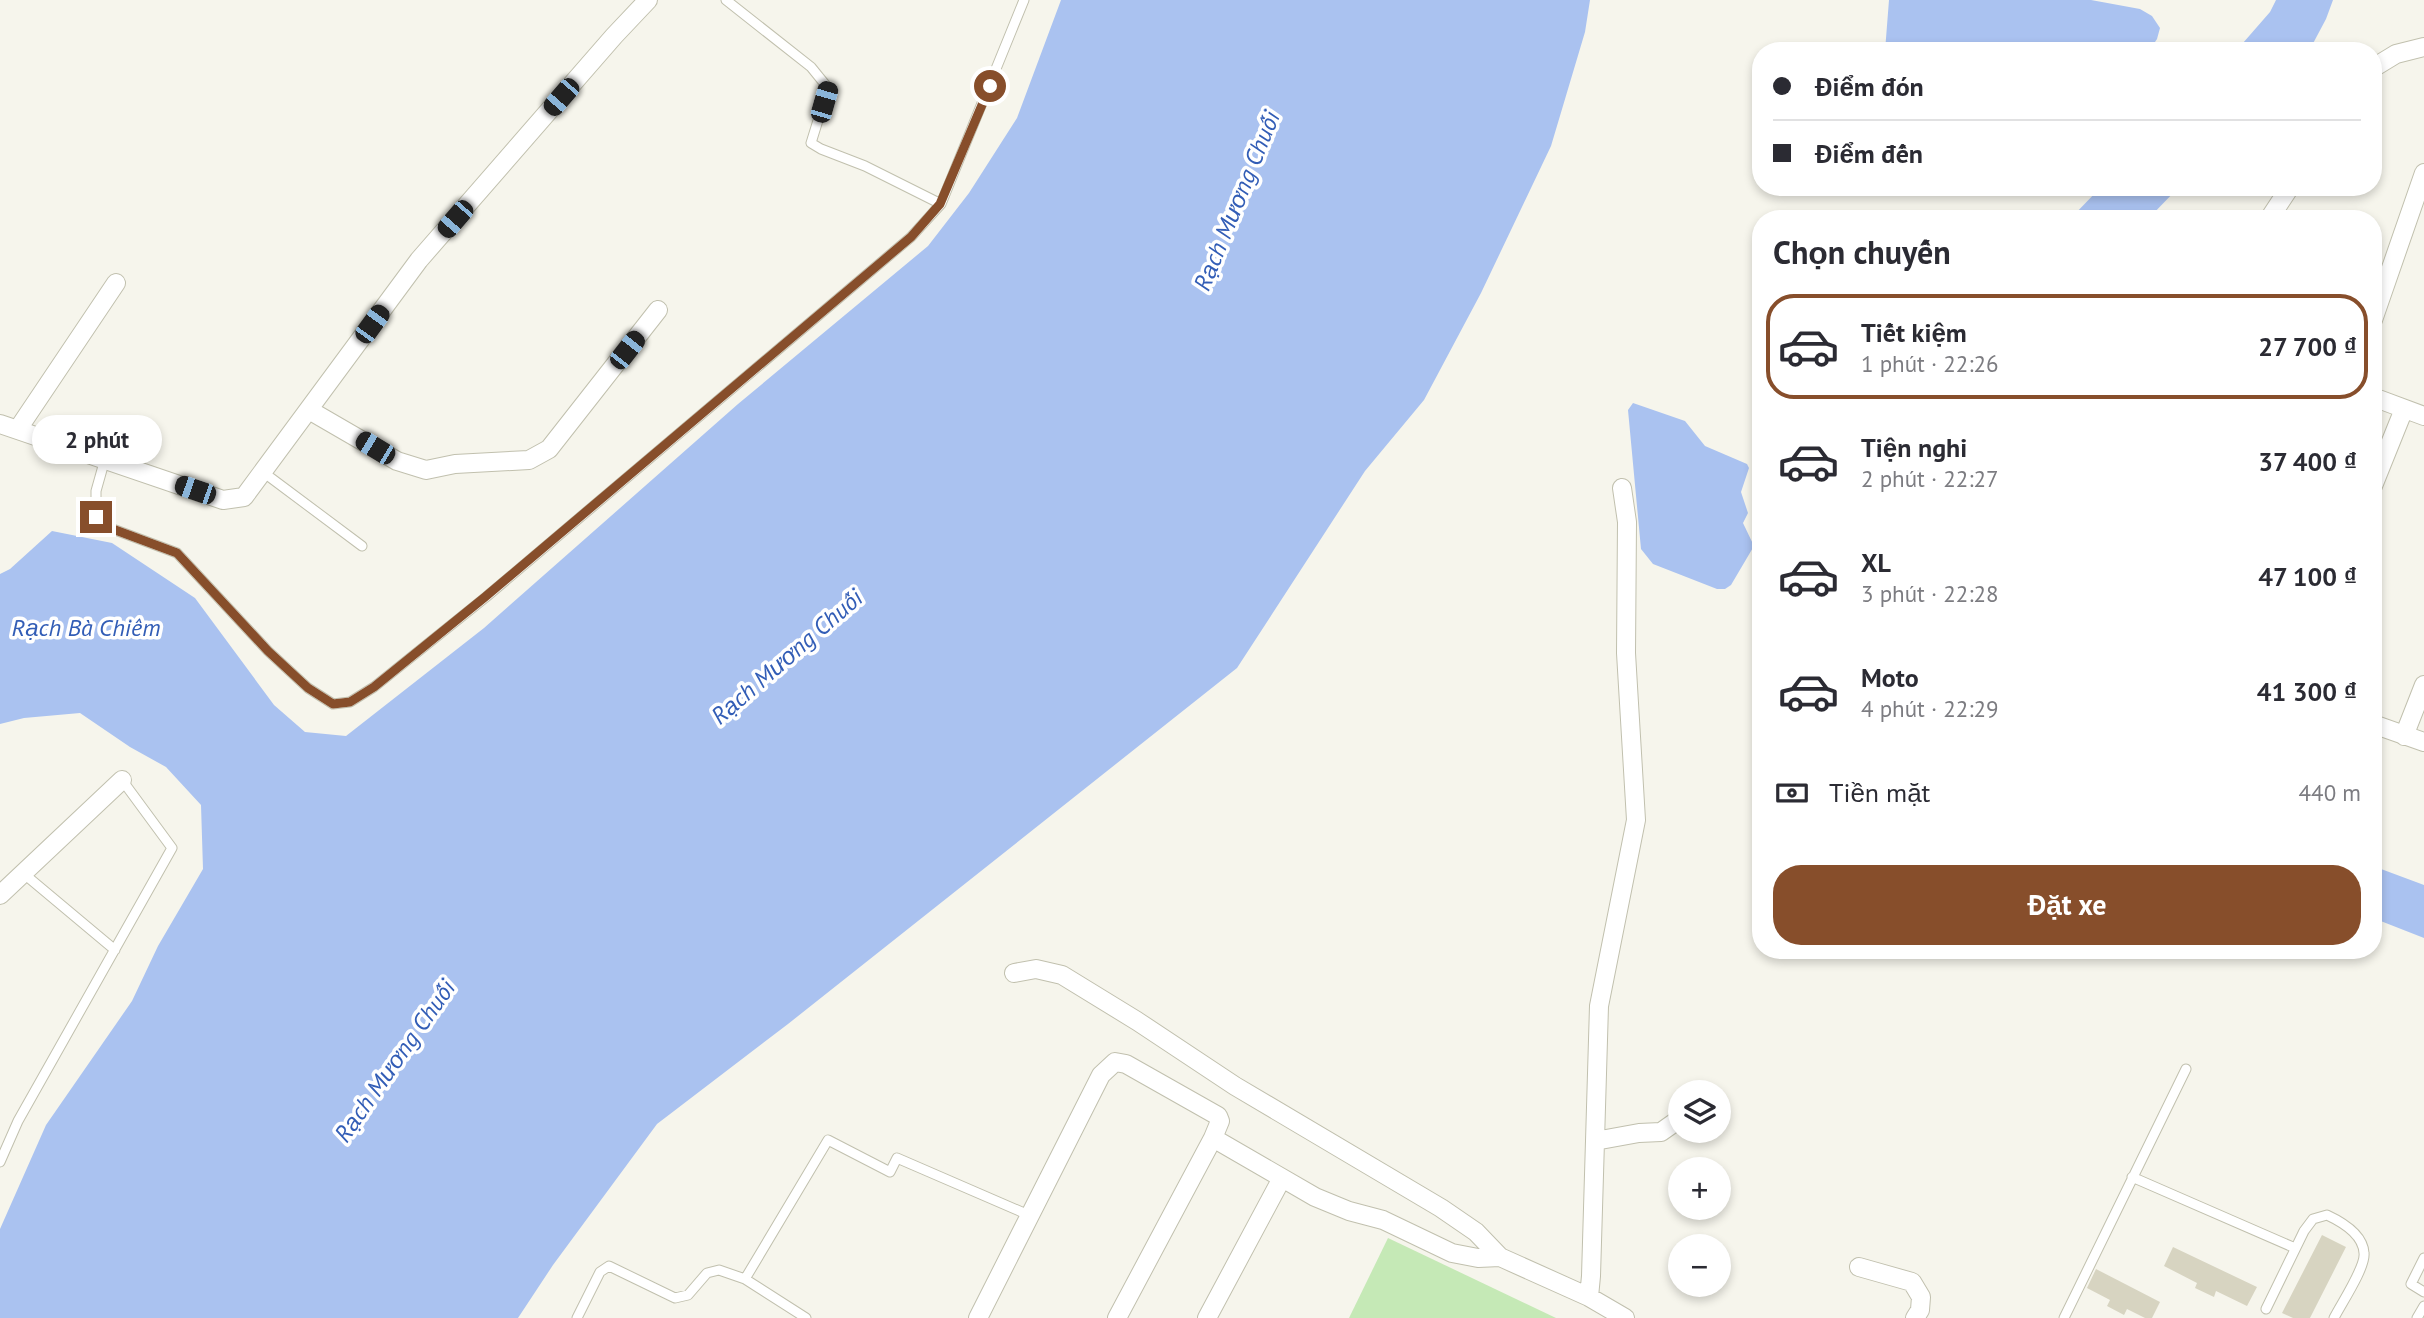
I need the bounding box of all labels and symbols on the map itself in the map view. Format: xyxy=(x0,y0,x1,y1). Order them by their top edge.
route start xyxy=(974,70,1006,102)
car xyxy=(540,74,583,120)
car xyxy=(809,79,840,125)
water label: Rạch Mương Chuối xyxy=(1186,106,1287,295)
car xyxy=(434,196,477,242)
car xyxy=(352,301,393,347)
car xyxy=(606,327,649,373)
callout: 2 phút xyxy=(31,416,161,464)
car xyxy=(352,428,399,468)
car xyxy=(172,473,219,507)
route end xyxy=(80,501,112,533)
water label: Rạch Mương Chuối xyxy=(704,582,870,731)
water label: Rạch Bà Chiêm xyxy=(12,612,160,643)
water label: Rạch Mương Chuối xyxy=(327,973,463,1148)

